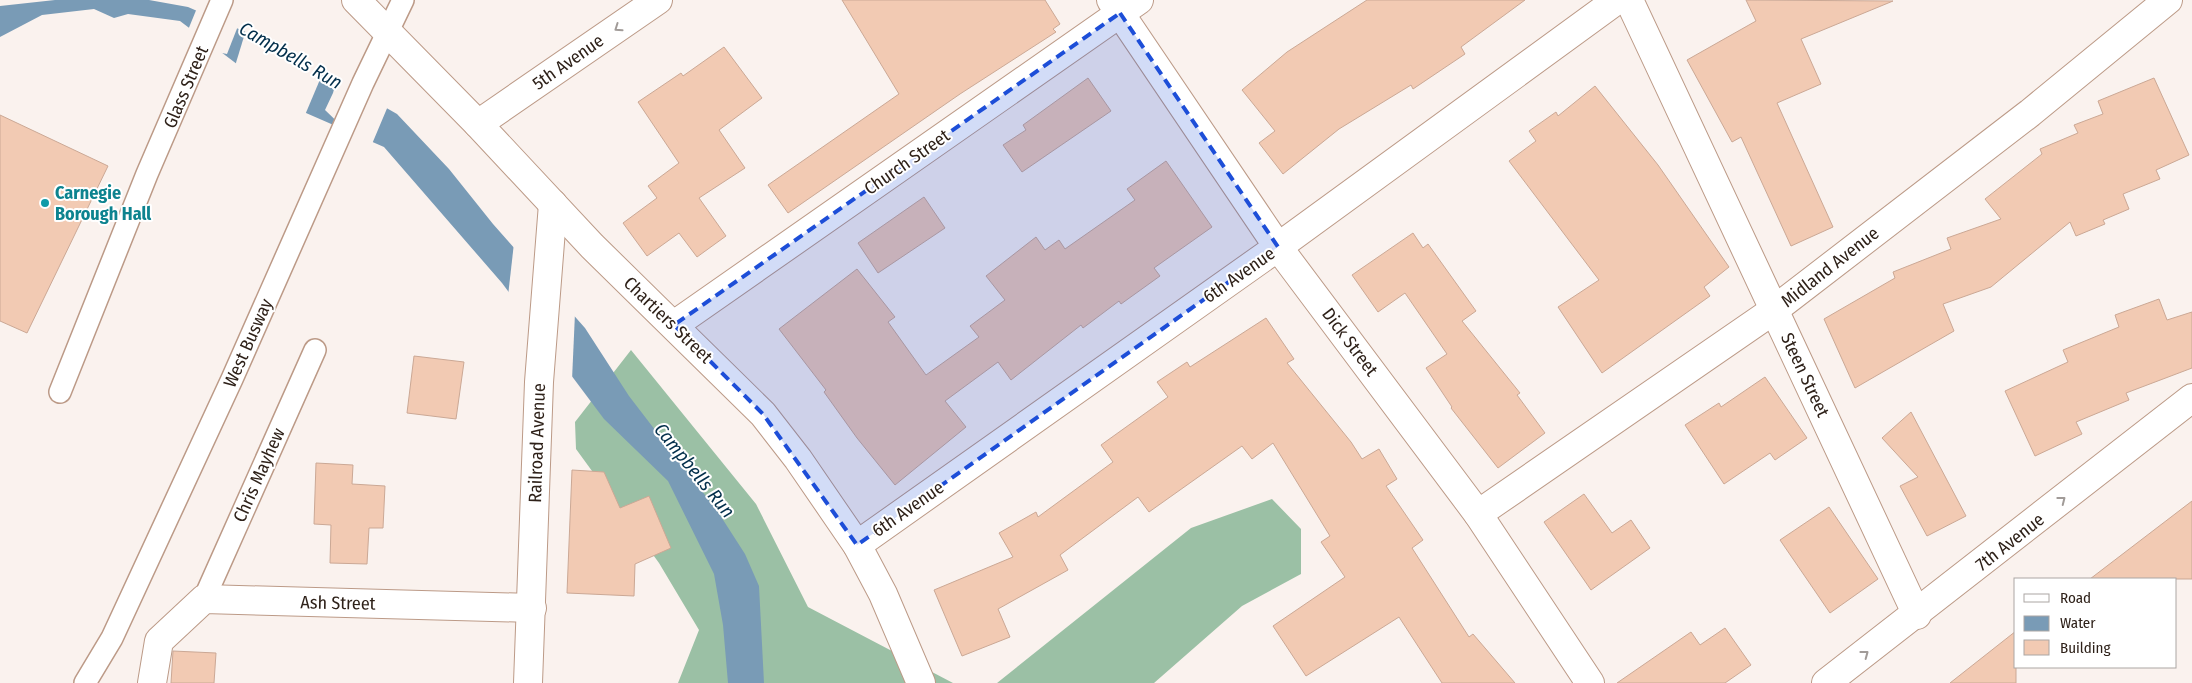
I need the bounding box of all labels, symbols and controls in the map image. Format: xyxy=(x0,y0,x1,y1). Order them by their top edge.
water label: Campbells Run xyxy=(235,17,346,94)
one-way arrow xyxy=(614,22,624,31)
street label: 5th Avenue xyxy=(528,29,608,94)
street label: Glass Street xyxy=(159,42,213,132)
street label: Church Street xyxy=(860,124,954,199)
place label: Carnegie Borough Hall xyxy=(55,182,151,225)
marker: Carnegie Borough Hall xyxy=(39,197,51,209)
street label: Midland Avenue xyxy=(1777,222,1883,312)
street label: 6th Avenue xyxy=(1199,242,1279,308)
street label: Chartiers Street xyxy=(619,272,717,368)
street label: West Busway xyxy=(219,295,277,391)
street label: Dick Street xyxy=(1317,304,1383,380)
street label: Steen Street xyxy=(1776,329,1834,421)
street label: Railroad Avenue xyxy=(524,383,550,503)
water label: Campbells Run xyxy=(649,418,740,522)
street label: Chris Mayhew xyxy=(228,424,290,525)
street label: 6th Avenue xyxy=(868,476,948,542)
one-way arrow xyxy=(2056,498,2065,506)
street label: 7th Avenue xyxy=(1971,508,2049,576)
legend xyxy=(2014,578,2177,668)
text: Road xyxy=(2060,589,2091,607)
street label: Ash Street xyxy=(300,591,376,615)
text: Water xyxy=(2060,614,2096,632)
text: Building xyxy=(2060,639,2111,657)
one-way arrow xyxy=(1859,651,1868,659)

